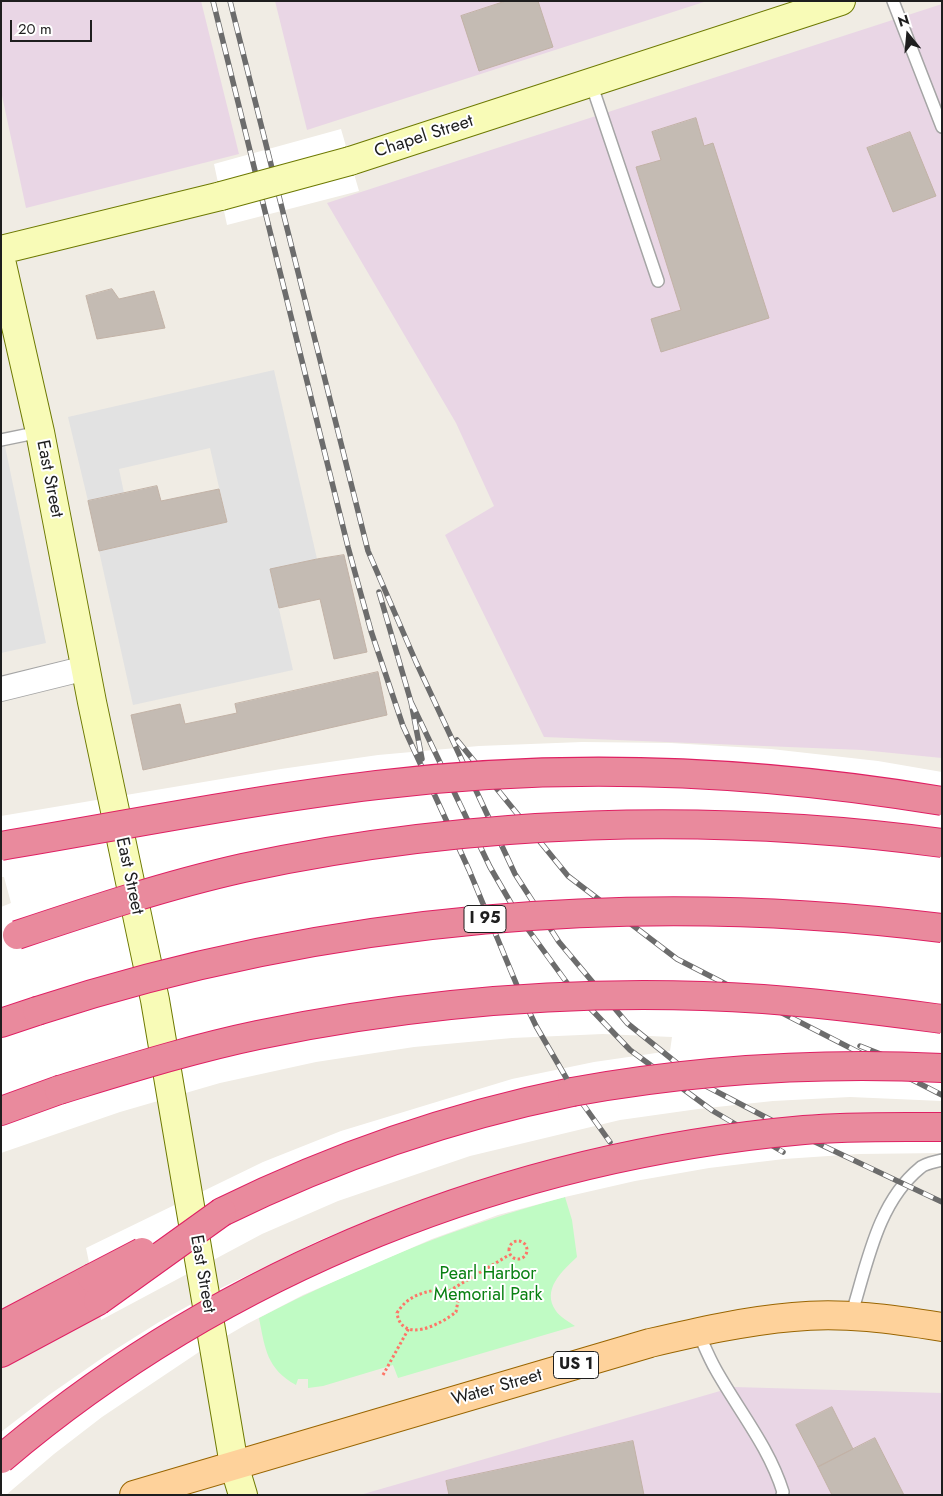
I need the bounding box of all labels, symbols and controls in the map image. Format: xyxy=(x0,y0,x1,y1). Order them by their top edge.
text: N xyxy=(895,9,912,32)
scale bar xyxy=(12,10,95,42)
north arrow xyxy=(883,10,933,60)
text: 20 m xyxy=(18,18,52,40)
street label: Chapel Street xyxy=(372,111,476,163)
street label: East Street xyxy=(31,438,67,520)
street label: East Street xyxy=(110,835,148,917)
road number: I 95 xyxy=(464,906,506,932)
street label: East Street xyxy=(185,1233,219,1315)
park label: Pearl Harbor Memorial Park xyxy=(434,1264,542,1306)
road number: US 1 xyxy=(554,1352,598,1378)
street label: Water Street xyxy=(449,1365,545,1411)

